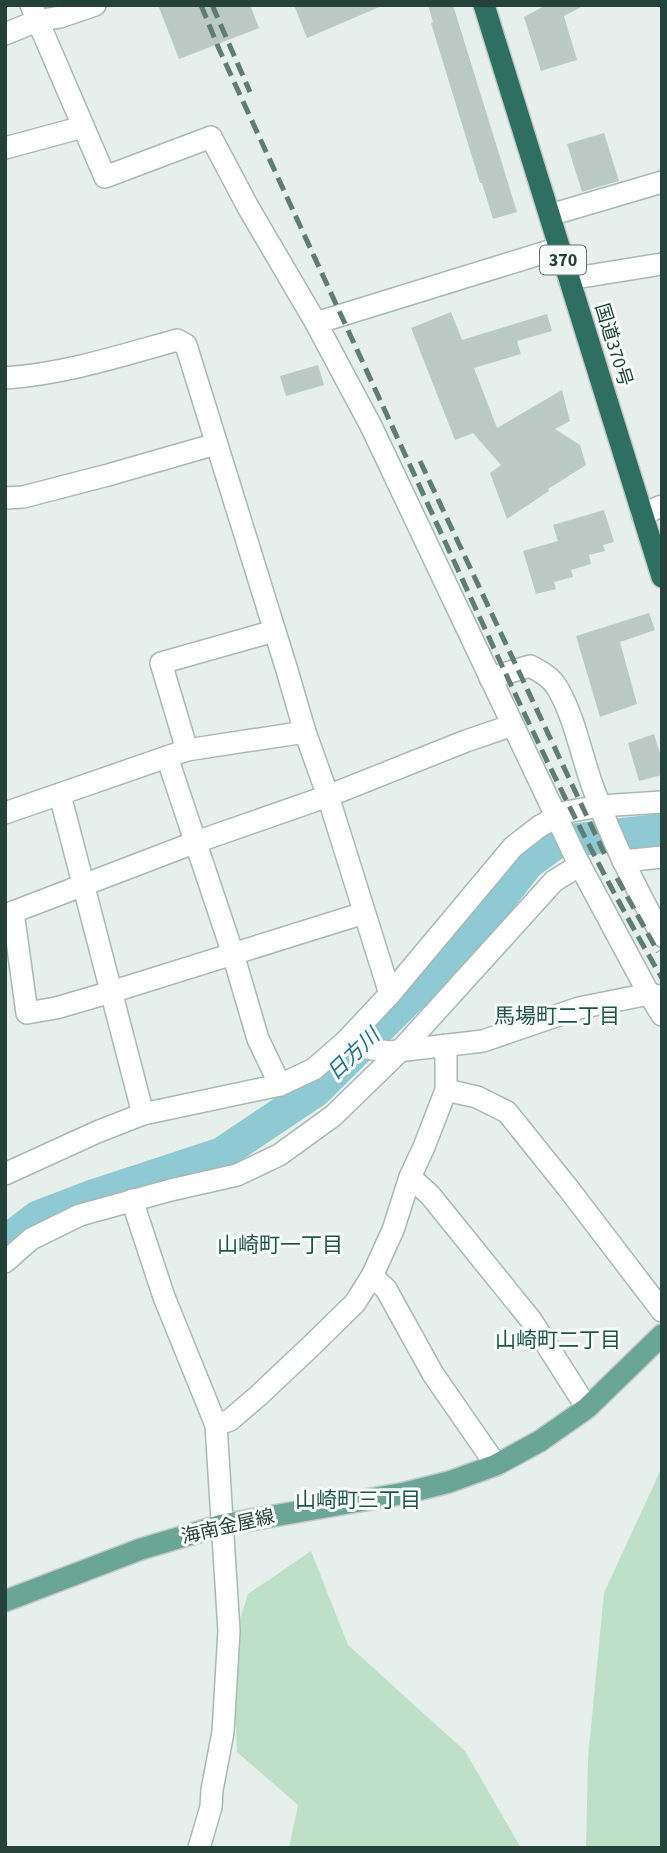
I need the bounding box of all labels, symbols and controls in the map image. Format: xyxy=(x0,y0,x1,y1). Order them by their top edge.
road number: 370 xyxy=(540,246,586,274)
street label: 国道370号 xyxy=(588,300,638,390)
district label: 馬場町二丁目 xyxy=(494,1001,620,1031)
water label: 日方川 xyxy=(320,1020,388,1087)
district label: 山崎町一丁目 xyxy=(217,1230,343,1260)
district label: 山崎町二丁目 xyxy=(495,1325,621,1355)
district label: 山崎町三丁目 xyxy=(295,1485,421,1515)
street label: 海南金屋線 xyxy=(179,1503,277,1551)

